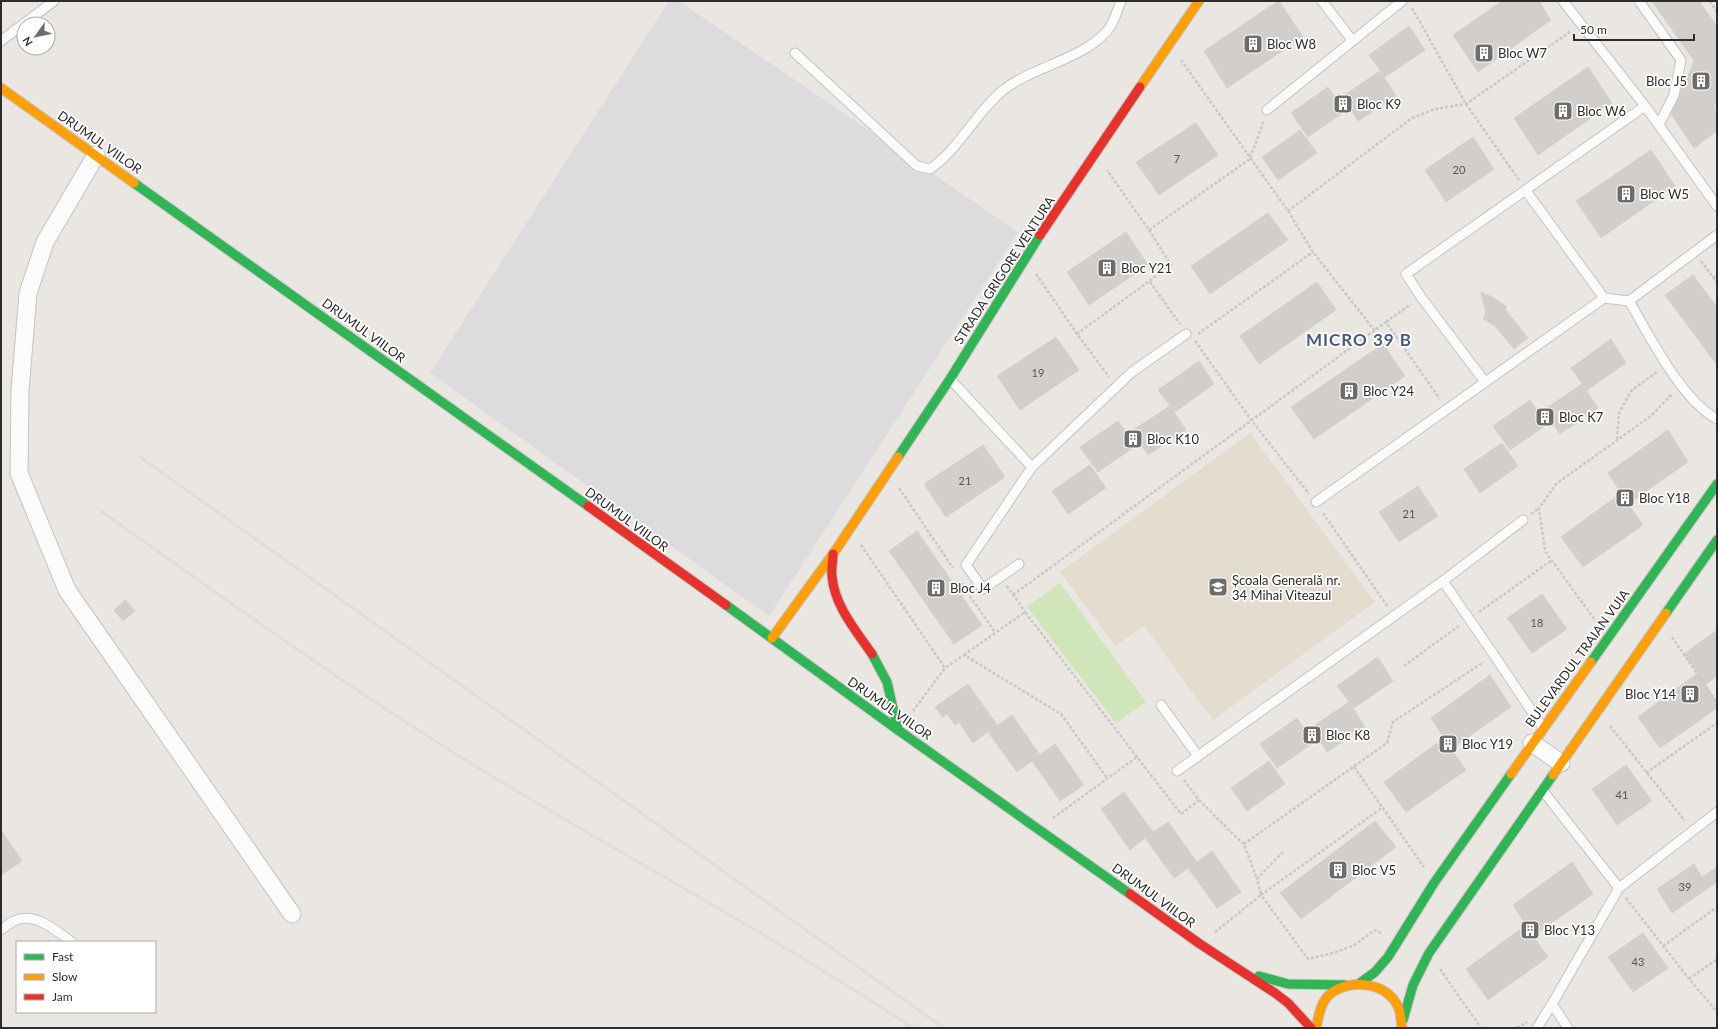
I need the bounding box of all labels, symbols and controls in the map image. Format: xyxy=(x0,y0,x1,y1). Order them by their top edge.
north arrow xyxy=(16,16,56,56)
scale bar xyxy=(1574,16,1694,42)
text: 50 m xyxy=(1580,22,1607,37)
building icon: Bloc W8 xyxy=(1242,33,1264,55)
text: N xyxy=(19,35,35,49)
place label: Bloc W8 xyxy=(1267,36,1316,52)
building icon: Bloc W7 xyxy=(1473,42,1495,64)
place label: Bloc W7 xyxy=(1498,45,1548,61)
building icon: Bloc J5 xyxy=(1690,70,1712,92)
place label: Bloc J5 xyxy=(1646,73,1687,89)
building icon: Bloc K9 xyxy=(1332,93,1354,115)
place label: Bloc K9 xyxy=(1357,96,1401,112)
building icon: Bloc W6 xyxy=(1552,100,1574,122)
place label: Bloc W6 xyxy=(1577,103,1626,119)
street label: DRUMUL VIILOR xyxy=(55,107,146,177)
house number: 7 xyxy=(1174,152,1180,165)
house number: 20 xyxy=(1453,163,1466,176)
building icon: Bloc W5 xyxy=(1615,183,1637,205)
place label: Bloc W5 xyxy=(1640,186,1689,202)
street label: STRADA GRIGORE VENTURA xyxy=(950,193,1058,347)
building icon: Bloc Y21 xyxy=(1096,257,1118,279)
place label: Bloc Y21 xyxy=(1121,260,1172,276)
street label: DRUMUL VIILOR xyxy=(319,294,410,366)
district label: MICRO 39 B xyxy=(1306,329,1412,350)
house number: 19 xyxy=(1032,366,1044,379)
building icon: Bloc Y24 xyxy=(1338,380,1360,402)
place label: Bloc Y24 xyxy=(1363,383,1414,399)
building icon: Bloc K7 xyxy=(1534,406,1556,428)
place label: Bloc K7 xyxy=(1559,409,1604,425)
building icon: Bloc K10 xyxy=(1122,428,1144,450)
place label: Bloc K10 xyxy=(1147,431,1199,447)
house number: 21 xyxy=(959,474,971,487)
street label: DRUMUL VIILOR xyxy=(582,483,673,555)
building icon: Bloc Y18 xyxy=(1614,487,1636,509)
place label: Bloc Y18 xyxy=(1639,490,1690,506)
house number: 21 xyxy=(1403,507,1415,520)
place label: Școala Generală nr. 34 Mihai Viteazul xyxy=(1232,572,1341,603)
school or university icon: Școala Generală nr. 34 Mihai Viteazul xyxy=(1207,576,1229,598)
building icon: Bloc J4 xyxy=(925,577,947,599)
place label: Bloc J4 xyxy=(950,580,991,596)
street label: BULEVARDUL TRAIAN VUIA xyxy=(1522,586,1633,730)
house number: 18 xyxy=(1531,616,1543,629)
street label: DRUMUL VIILOR xyxy=(845,673,936,743)
building icon: Bloc Y14 xyxy=(1679,683,1701,705)
place label: Bloc Y14 xyxy=(1625,686,1676,702)
building icon: Bloc K8 xyxy=(1301,724,1323,746)
place label: Bloc K8 xyxy=(1326,727,1370,743)
building icon: Bloc Y19 xyxy=(1437,733,1459,755)
place label: Bloc Y19 xyxy=(1462,736,1513,752)
house number: 41 xyxy=(1616,788,1628,801)
street label: DRUMUL VIILOR xyxy=(1109,859,1200,931)
building icon: Bloc V5 xyxy=(1327,859,1349,881)
place label: Bloc V5 xyxy=(1352,862,1396,878)
house number: 39 xyxy=(1679,880,1691,893)
building icon: Bloc Y13 xyxy=(1519,919,1541,941)
place label: Bloc Y13 xyxy=(1544,922,1595,938)
legend xyxy=(16,941,156,1013)
text: Fast xyxy=(52,949,74,964)
house number: 43 xyxy=(1632,955,1644,968)
text: Slow xyxy=(52,969,78,984)
text: Jam xyxy=(52,989,73,1004)

